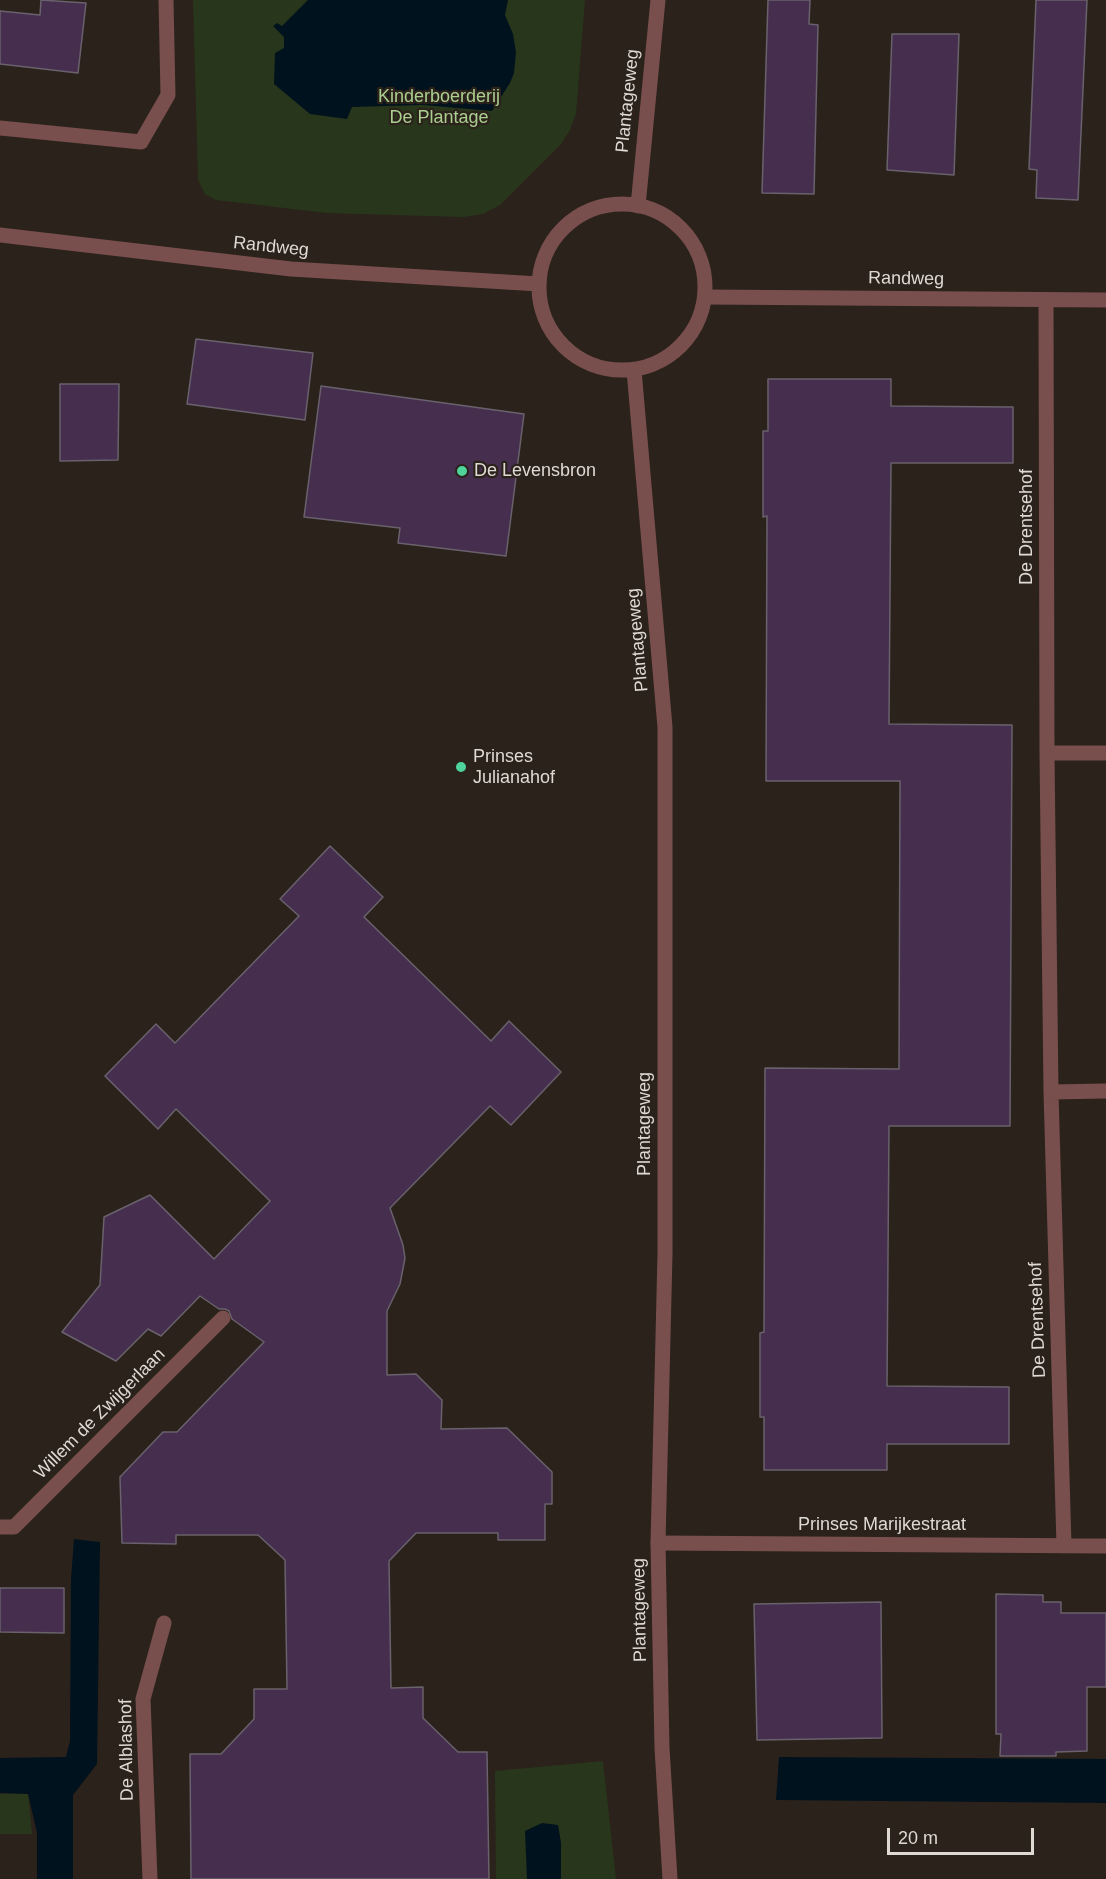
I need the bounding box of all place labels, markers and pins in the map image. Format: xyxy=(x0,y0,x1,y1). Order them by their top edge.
place label: De Levensbron xyxy=(474,460,596,482)
marker: De Levensbron xyxy=(455,464,469,478)
place label: Prinses Julianahof xyxy=(473,746,555,789)
marker: Prinses Julianahof xyxy=(454,760,468,774)

